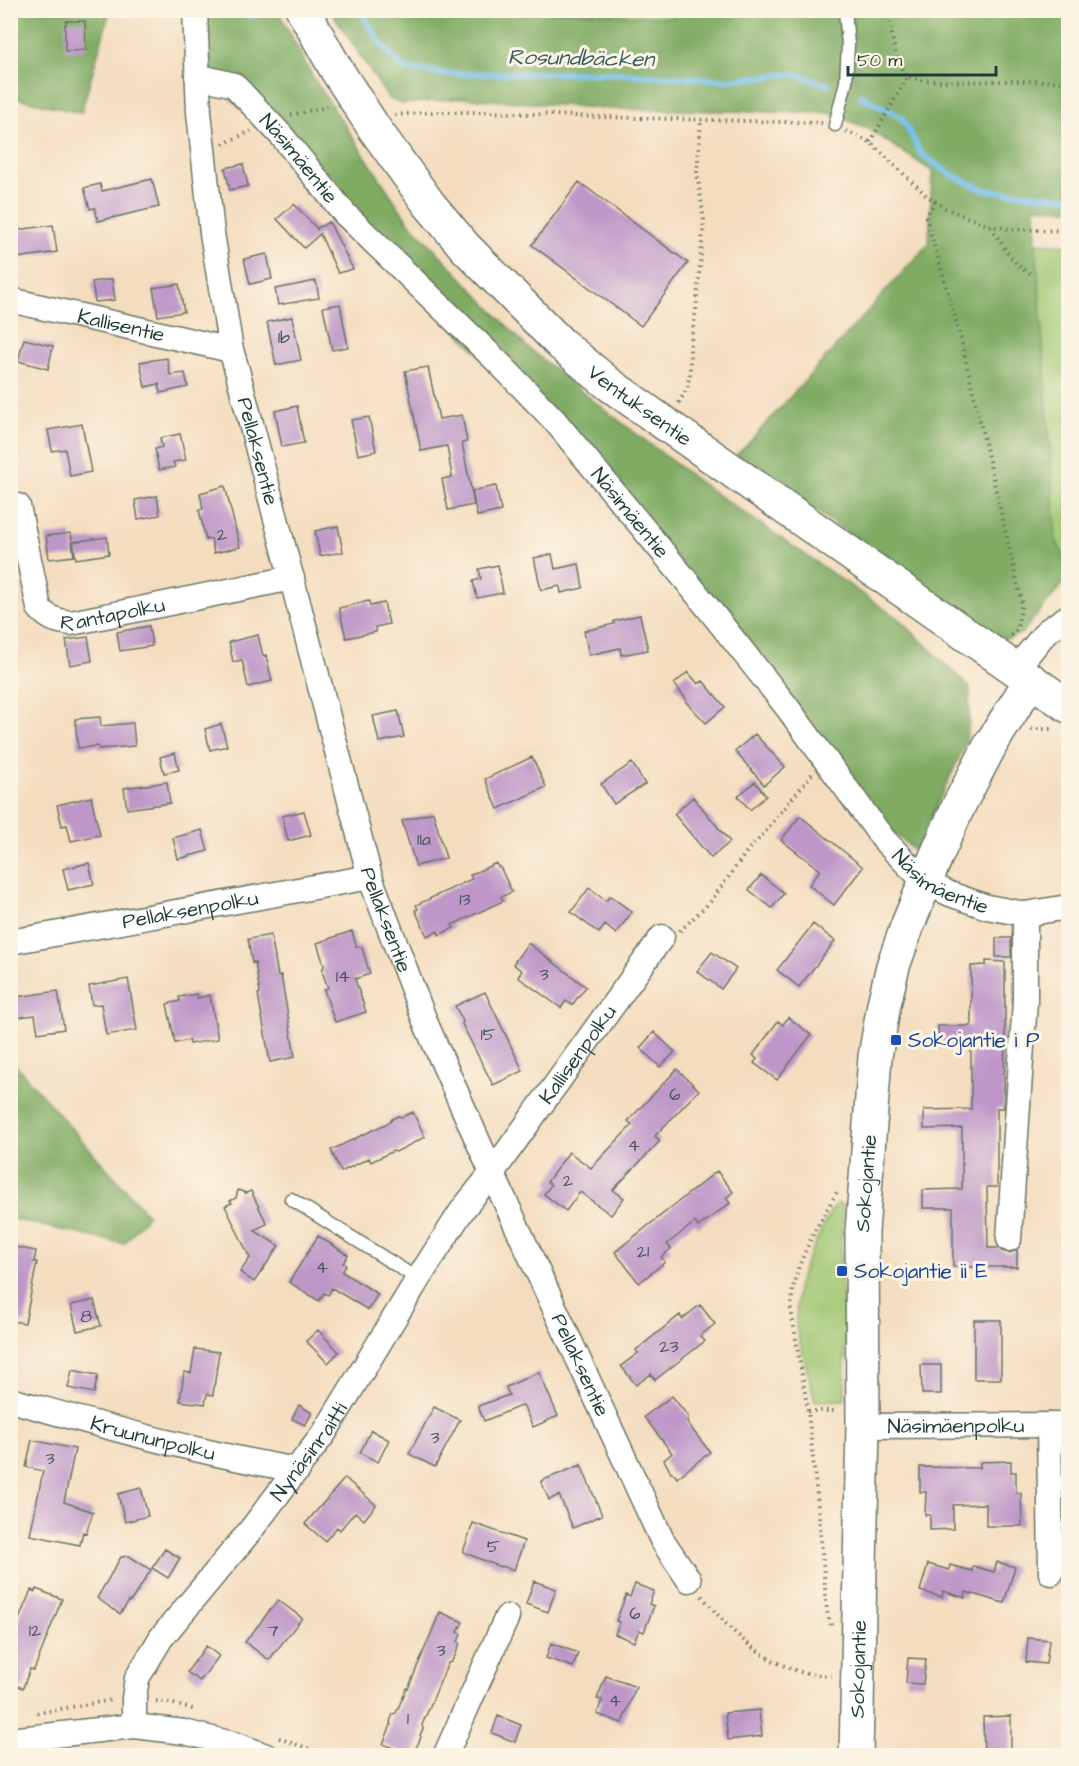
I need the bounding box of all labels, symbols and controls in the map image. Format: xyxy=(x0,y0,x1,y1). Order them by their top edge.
scale bar xyxy=(848,39,996,77)
water label: Rosundbäcken xyxy=(507,42,656,75)
text: 50 m xyxy=(857,48,902,73)
street label: Näsimäentie xyxy=(253,107,345,210)
street label: Kallisentie xyxy=(75,302,168,350)
house number: 1b xyxy=(278,325,290,350)
street label: Ventuksentie xyxy=(581,358,698,453)
street label: Pellaksentie xyxy=(230,394,286,508)
street label: Näsimäentie xyxy=(584,461,676,565)
house number: 2 xyxy=(217,522,228,547)
street label: Rantapolku xyxy=(58,590,168,638)
house number: 11a xyxy=(417,827,431,852)
street label: Näsimäentie xyxy=(885,842,993,921)
street label: Pellaksentie xyxy=(353,864,419,977)
street label: Pellaksenpolku xyxy=(120,883,261,936)
house number: 13 xyxy=(459,887,471,912)
house number: 3 xyxy=(539,962,549,987)
house number: 14 xyxy=(336,964,350,989)
street label: Kallisenpolku xyxy=(532,999,624,1110)
house number: 15 xyxy=(480,1022,496,1047)
place label: Sokojantie i P xyxy=(908,1026,1040,1055)
marker: Sokojantie i P xyxy=(889,1033,903,1047)
house number: 6 xyxy=(669,1082,681,1107)
house number: 4 xyxy=(628,1133,640,1158)
street label: Sokojantie xyxy=(848,1133,884,1233)
house number: 2 xyxy=(563,1168,574,1193)
house number: 21 xyxy=(637,1239,649,1264)
house number: 4 xyxy=(316,1255,328,1280)
place label: Sokojantie ii E xyxy=(854,1257,988,1286)
marker: Sokojantie ii E xyxy=(835,1264,849,1278)
house number: 8 xyxy=(80,1304,92,1329)
street label: Pellaksentie xyxy=(544,1309,617,1421)
house number: 23 xyxy=(659,1334,679,1359)
street label: Nynäsinraitti xyxy=(264,1397,355,1507)
street label: Kruununpolku xyxy=(87,1409,218,1468)
street label: Näsimäenpolku xyxy=(887,1411,1025,1441)
house number: 3 xyxy=(430,1425,440,1450)
house number: 3 xyxy=(45,1446,55,1471)
house number: 5 xyxy=(487,1534,500,1559)
house number: 6 xyxy=(629,1601,641,1626)
house number: 12 xyxy=(29,1618,42,1643)
house number: 7 xyxy=(267,1618,279,1643)
street label: Sokojantie xyxy=(843,1620,874,1718)
house number: 3 xyxy=(436,1638,446,1663)
house number: 4 xyxy=(609,1688,621,1713)
house number: 1 xyxy=(407,1706,409,1731)

